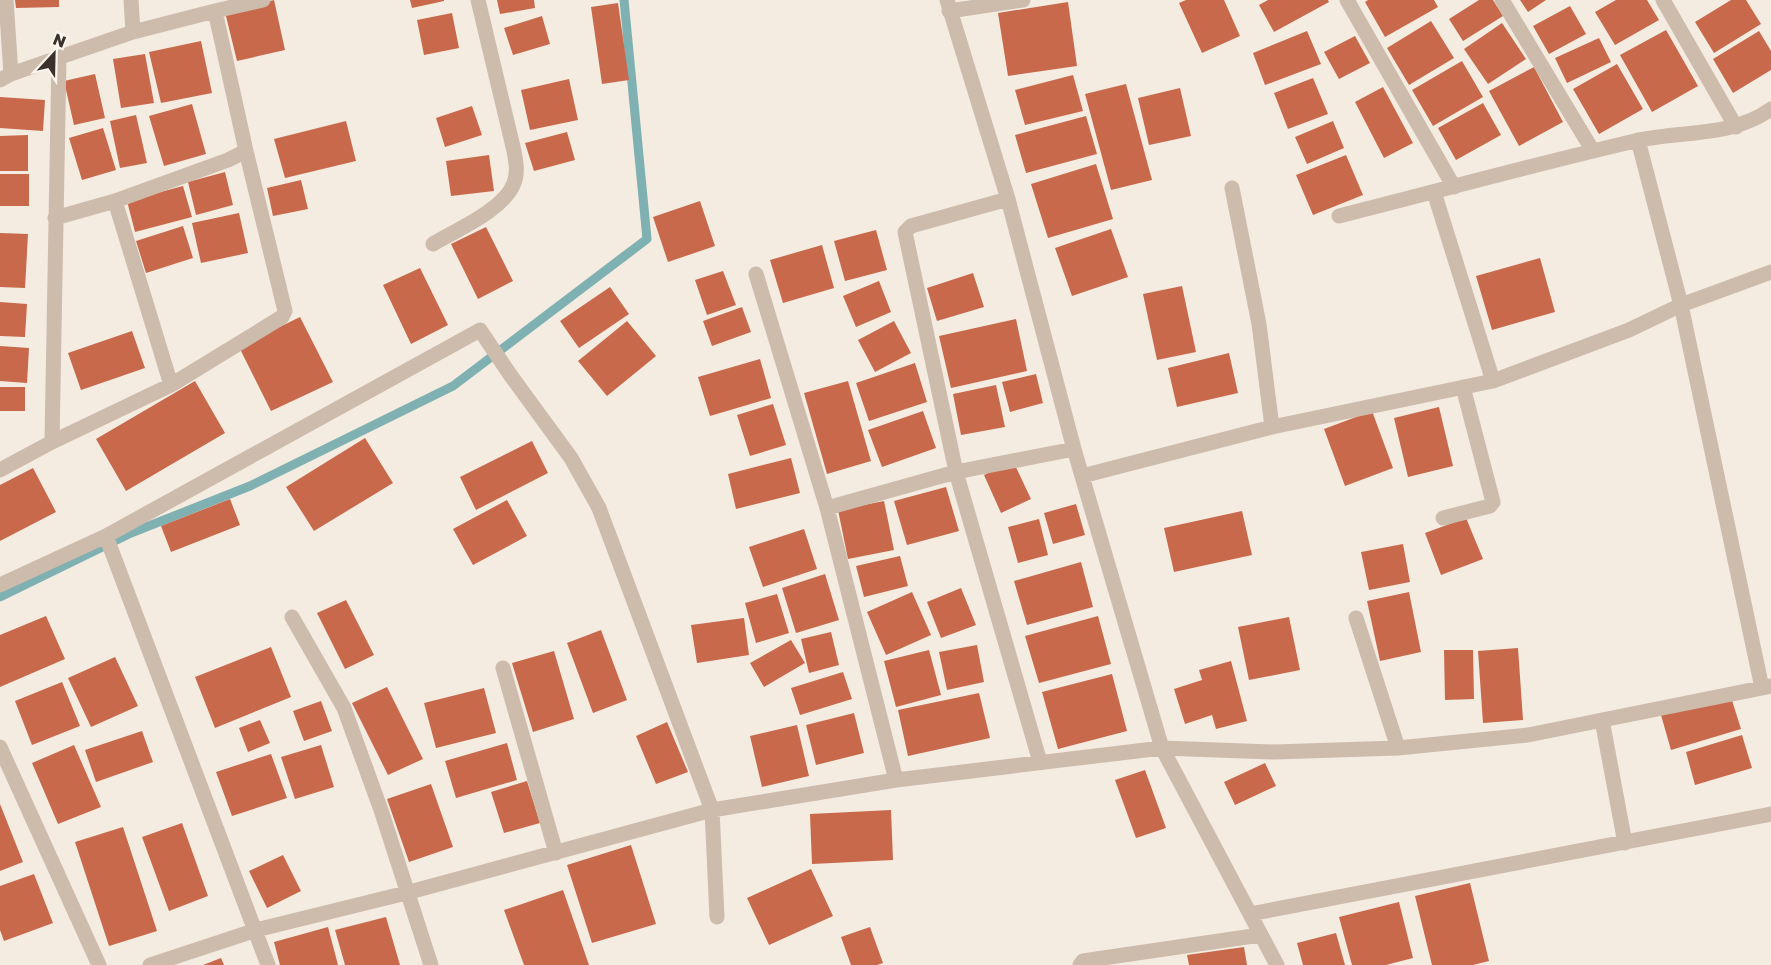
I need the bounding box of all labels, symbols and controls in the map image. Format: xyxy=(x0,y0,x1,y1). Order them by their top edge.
north arrow xyxy=(24,24,84,84)
text: N xyxy=(50,29,69,52)

